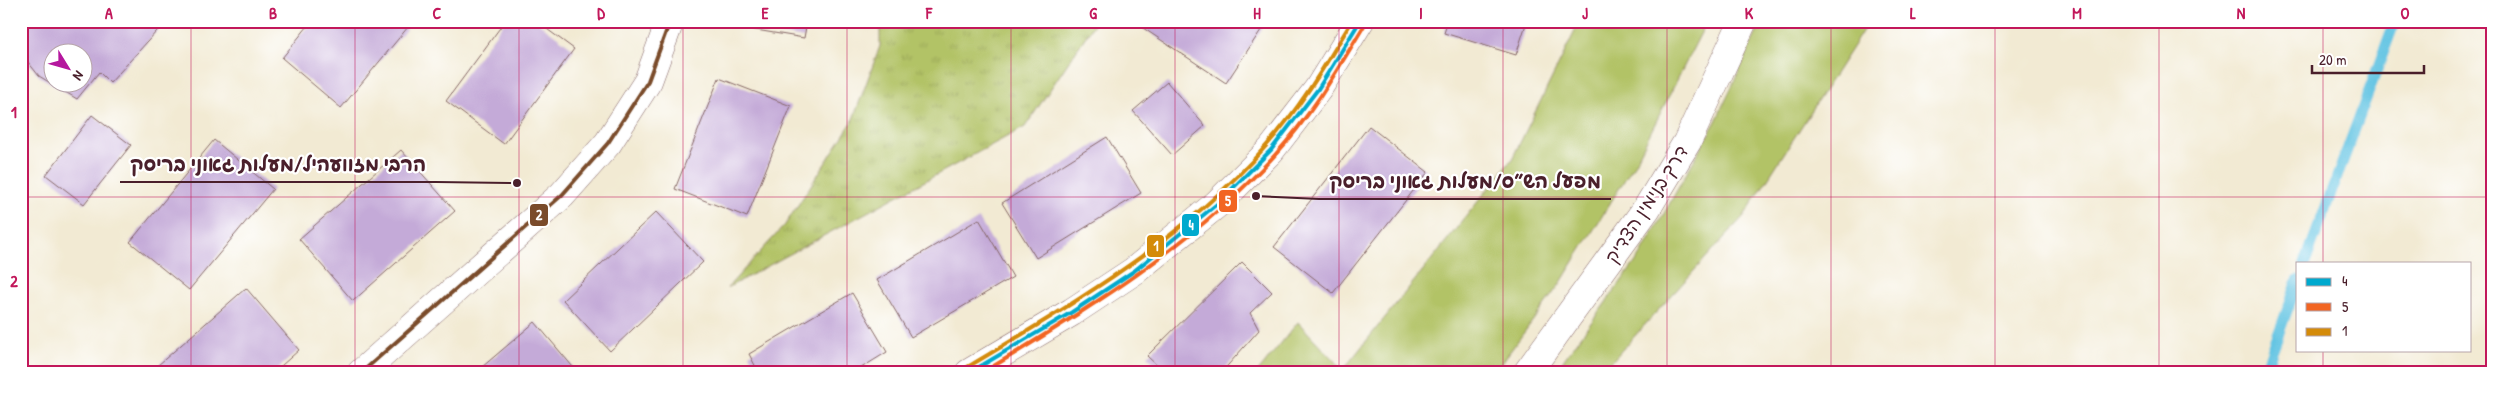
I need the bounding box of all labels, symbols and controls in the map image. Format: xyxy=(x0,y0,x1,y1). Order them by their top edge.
text: A xyxy=(105,2,113,24)
text: B xyxy=(269,2,277,24)
text: C xyxy=(433,2,442,24)
text: D xyxy=(597,2,605,24)
text: E xyxy=(761,2,769,24)
text: F xyxy=(925,2,933,24)
text: G xyxy=(1089,2,1097,24)
text: H xyxy=(1253,2,1261,24)
text: I xyxy=(1419,2,1423,24)
text: J xyxy=(1582,2,1588,24)
text: K xyxy=(1745,2,1754,24)
text: L xyxy=(1910,2,1916,24)
text: M xyxy=(2072,2,2082,24)
text: N xyxy=(2237,2,2246,24)
text: O xyxy=(2401,2,2410,24)
north arrow xyxy=(42,42,92,92)
scale bar xyxy=(2312,42,2424,74)
text: 20 m xyxy=(2319,49,2346,70)
text: N xyxy=(69,67,89,85)
text: 1 xyxy=(11,101,17,123)
street label: דרך בנימין הצדיק xyxy=(1598,140,1694,268)
callout: הרבי מזוועהיל/מעלות גאוני בריסק xyxy=(120,147,436,182)
text: הרבי מזוועהיל/מעלות גאוני בריסק xyxy=(130,150,426,177)
callout: מפעל הש״ס/מעלות גאוני בריסק xyxy=(1319,164,1611,199)
text: מפעל הש״ס/מעלות גאוני בריסק xyxy=(1329,167,1601,194)
line badge: 5 xyxy=(1218,189,1238,213)
text: 5 xyxy=(1225,191,1231,210)
line badge: 2 xyxy=(529,203,549,227)
text: 2 xyxy=(536,205,543,224)
line badge: 4 xyxy=(1181,213,1200,237)
text: 4 xyxy=(1188,215,1194,234)
line badge: 1 xyxy=(1146,234,1165,258)
text: 1 xyxy=(1153,236,1159,255)
legend xyxy=(2296,262,2472,352)
text: 2 xyxy=(10,270,18,292)
text: 4 xyxy=(2342,270,2348,291)
text: 5 xyxy=(2342,296,2349,317)
text: 1 xyxy=(2342,320,2347,341)

